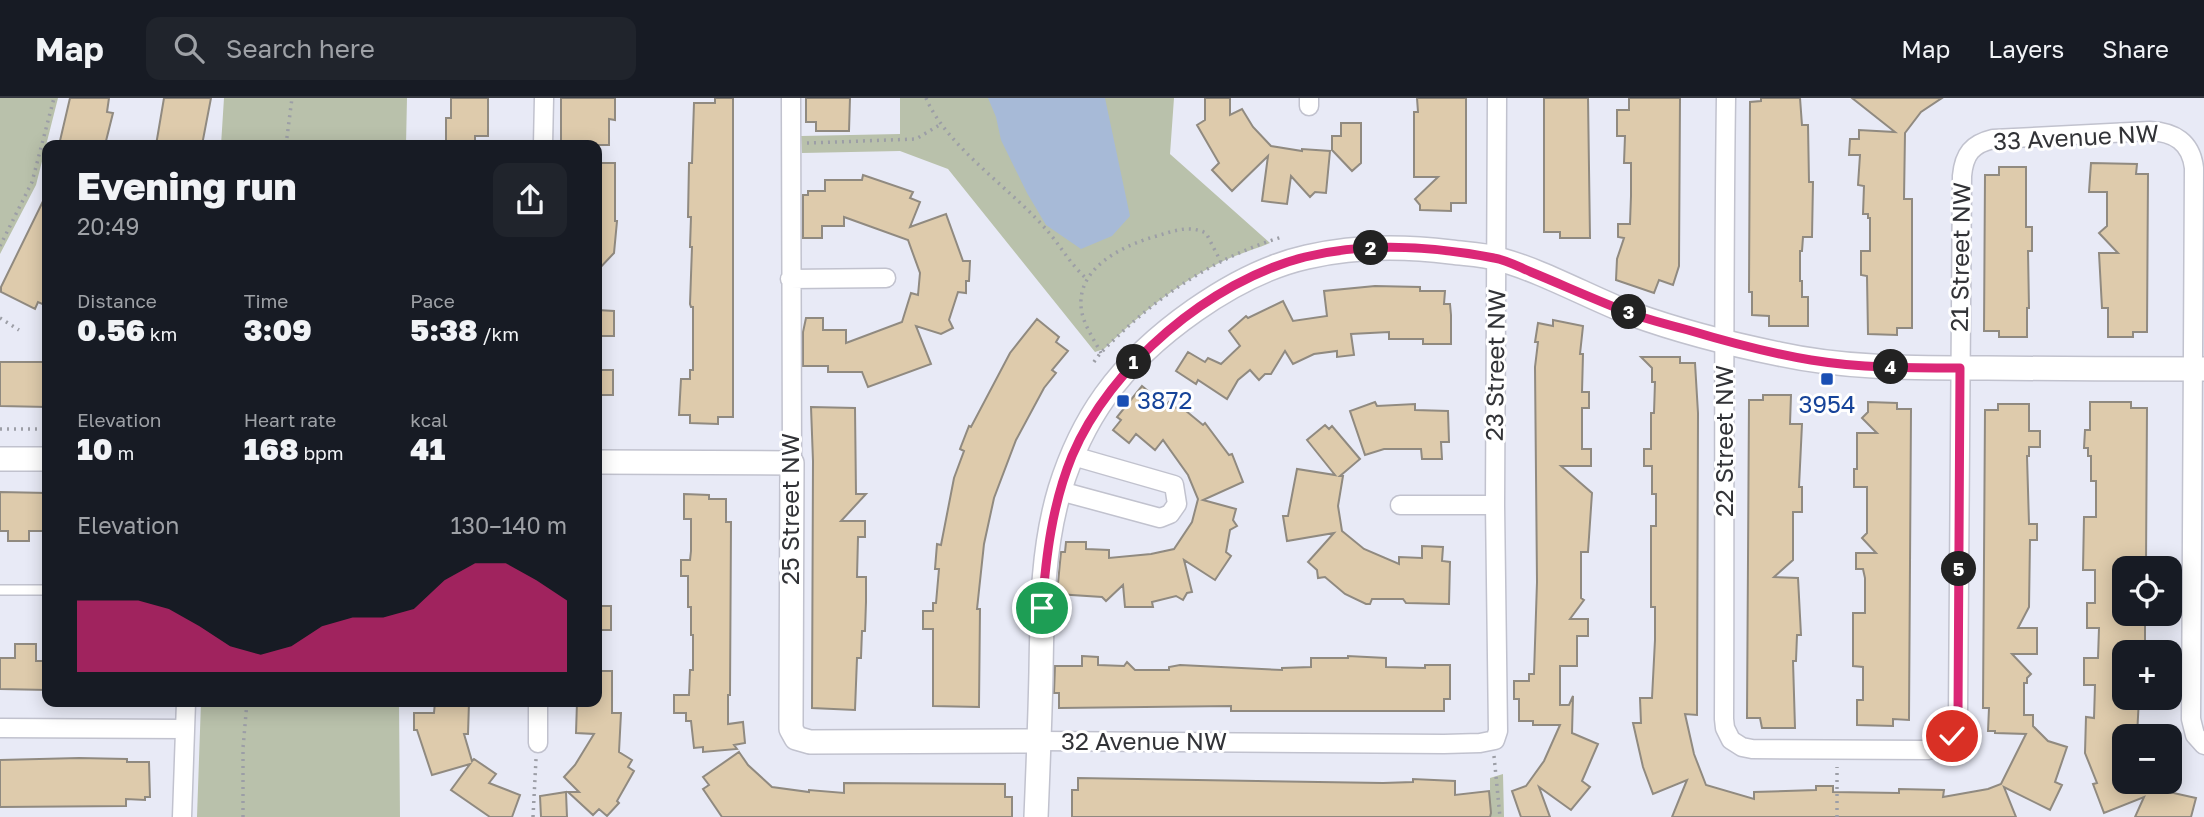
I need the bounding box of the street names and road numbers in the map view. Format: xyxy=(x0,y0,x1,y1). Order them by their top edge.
street label: 33 Avenue NW xyxy=(1992,118,2160,155)
street label: 21 Street NW xyxy=(1944,182,1975,332)
street label: 23 Street NW xyxy=(1479,289,1510,441)
street label: 22 Street NW xyxy=(1709,365,1738,517)
street label: 25 Street NW xyxy=(775,433,804,585)
street label: 32 Avenue NW xyxy=(1061,726,1227,755)

